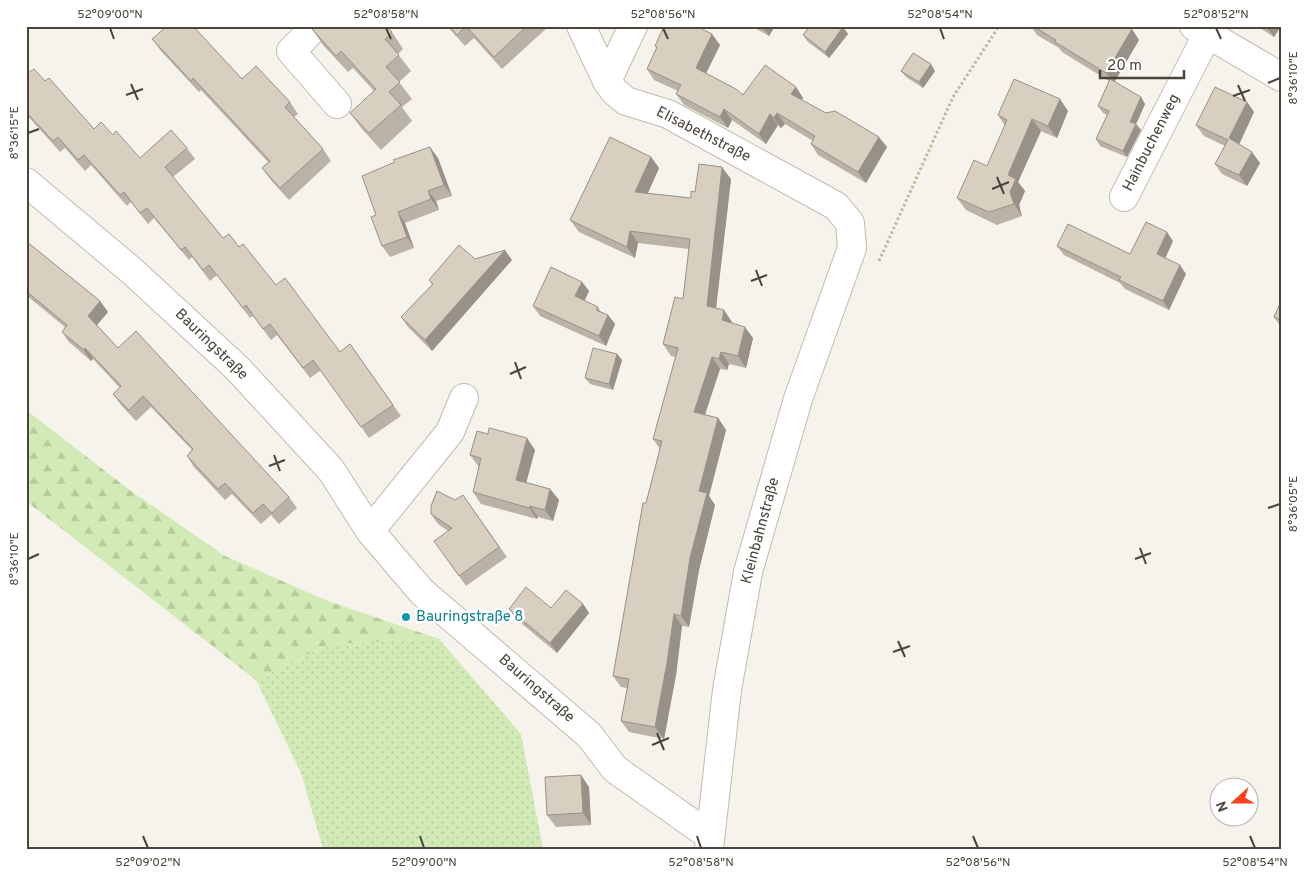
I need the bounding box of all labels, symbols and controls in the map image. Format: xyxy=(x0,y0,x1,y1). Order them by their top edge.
text: 52°09'00"N xyxy=(77,7,143,23)
text: 52°08'58"N xyxy=(353,7,419,23)
text: 52°08'56"N xyxy=(630,7,696,23)
text: 52°08'54"N xyxy=(907,7,973,23)
text: 52°08'52"N xyxy=(1183,7,1249,23)
scale bar xyxy=(1100,48,1183,80)
text: 8°36'10"E xyxy=(1286,51,1302,105)
text: 20 m xyxy=(1107,57,1142,76)
street label: Hainbuchenweg xyxy=(1119,91,1185,195)
street label: Elisabethstraße xyxy=(653,103,753,167)
text: 8°36'15"E xyxy=(7,106,23,160)
street label: Bauringstraße xyxy=(170,305,252,385)
street label: Kleinbahnstraße xyxy=(738,476,784,586)
text: 8°36'05"E xyxy=(1286,476,1302,532)
text: 8°36'10"E xyxy=(7,532,23,586)
place label: Bauringstraße 8 xyxy=(416,608,524,627)
marker: Bauringstraße 8 xyxy=(400,611,412,623)
street label: Bauringstraße xyxy=(494,651,578,727)
north arrow xyxy=(1210,778,1260,828)
text: N xyxy=(1214,798,1233,814)
text: 52°09'02"N xyxy=(115,855,181,871)
text: 52°09'00"N xyxy=(391,855,457,871)
text: 52°08'58"N xyxy=(668,855,734,871)
text: 52°08'56"N xyxy=(945,855,1011,871)
text: 52°08'54"N xyxy=(1222,855,1288,871)

